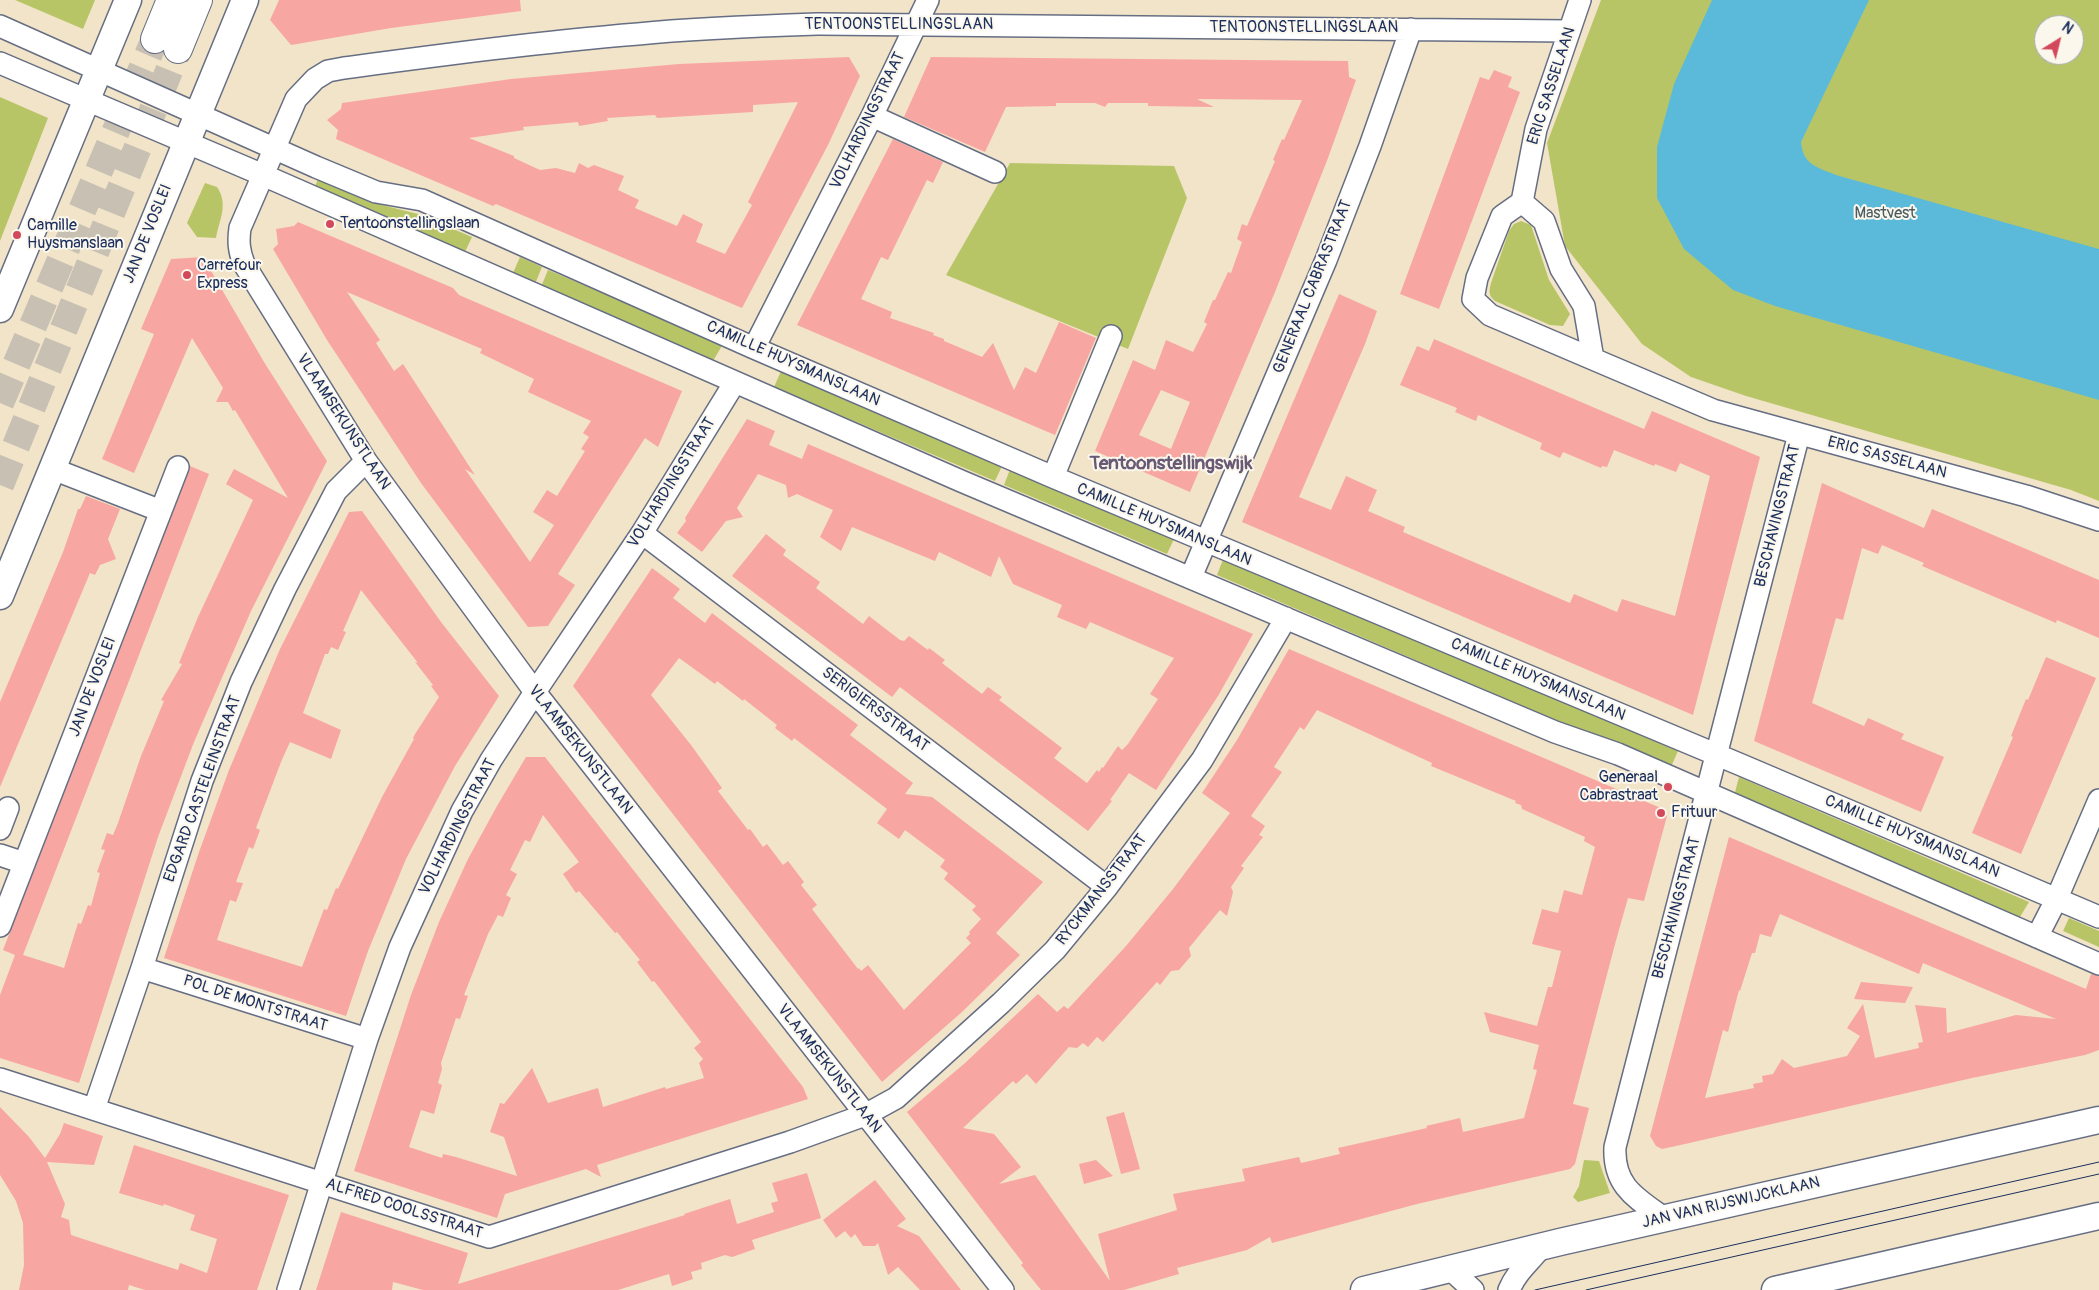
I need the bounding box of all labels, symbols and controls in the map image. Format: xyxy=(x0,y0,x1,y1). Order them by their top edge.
street label: TENTOONSTELLINGSLAAN xyxy=(805,15,993,35)
north arrow xyxy=(2034,15,2084,65)
street label: TENTOONSTELLINGSLAAN xyxy=(1210,18,1398,38)
text: N xyxy=(2059,19,2076,38)
street label: ERIC SASSELAAN xyxy=(1524,25,1580,147)
street label: VOLHARDINGSTRAAT xyxy=(826,49,910,193)
street label: JAN DE VOSLEI xyxy=(119,182,177,286)
street label: GENERAAL CABRASTRAAT xyxy=(1269,198,1357,376)
park label: Mastvest xyxy=(1854,204,1916,224)
place label: Tentoonstellingslaan xyxy=(340,214,480,234)
place label: Camille Huysmanslaan xyxy=(27,216,123,254)
marker: Tentoonstellingslaan xyxy=(324,218,336,230)
marker: Camille Huysmanslaan xyxy=(11,229,23,241)
place label: Carrefour Express xyxy=(197,256,261,294)
marker: Carrefour Express xyxy=(181,269,193,281)
street label: CAMILLE HUYSMANSLAAN xyxy=(703,317,883,411)
street label: VLAAMSEKUNSTLAAN xyxy=(292,350,394,494)
street label: VOLHARDINGSTRAAT xyxy=(624,414,720,552)
street label: ERIC SASSELAAN xyxy=(1825,433,1949,483)
street label: BESCHAVINGSTRAAT xyxy=(1751,443,1805,589)
district label: Tentoonstellingswijk xyxy=(1089,453,1253,475)
street label: CAMILLE HUYSMANSLAAN xyxy=(1074,479,1254,571)
street label: CAMILLE HUYSMANSLAAN xyxy=(1448,634,1628,726)
street label: JAN DE VOSLEI xyxy=(65,635,121,739)
street label: SERIGIERSSTRAAT xyxy=(818,663,932,757)
street label: VLAAMSEKUNSTLAAN xyxy=(524,682,636,818)
street label: EDGARD CASTELEINSTRAAT xyxy=(160,693,246,885)
street label: VOLHARDINGSTRAAT xyxy=(415,756,501,898)
place label: Generaal Cabrastraat xyxy=(1580,768,1658,806)
marker: Generaal Cabrastraat xyxy=(1662,781,1674,793)
street label: CAMILLE HUYSMANSLAAN xyxy=(1822,791,2002,883)
place label: Frituur xyxy=(1671,803,1717,823)
marker: Frituur xyxy=(1655,807,1667,819)
street label: RYCKMANSSTRAAT xyxy=(1053,831,1151,949)
street label: BESCHAVINGSTRAAT xyxy=(1649,835,1705,981)
street label: POL DE MONTSTRAAT xyxy=(180,972,330,1036)
street label: VLAAMSEKUNSTLAAN xyxy=(773,1001,885,1137)
street label: JAN VAN RIJSWIJCKLAAN xyxy=(1640,1173,1822,1233)
street label: ALFRED COOLSSTRAAT xyxy=(323,1175,485,1243)

